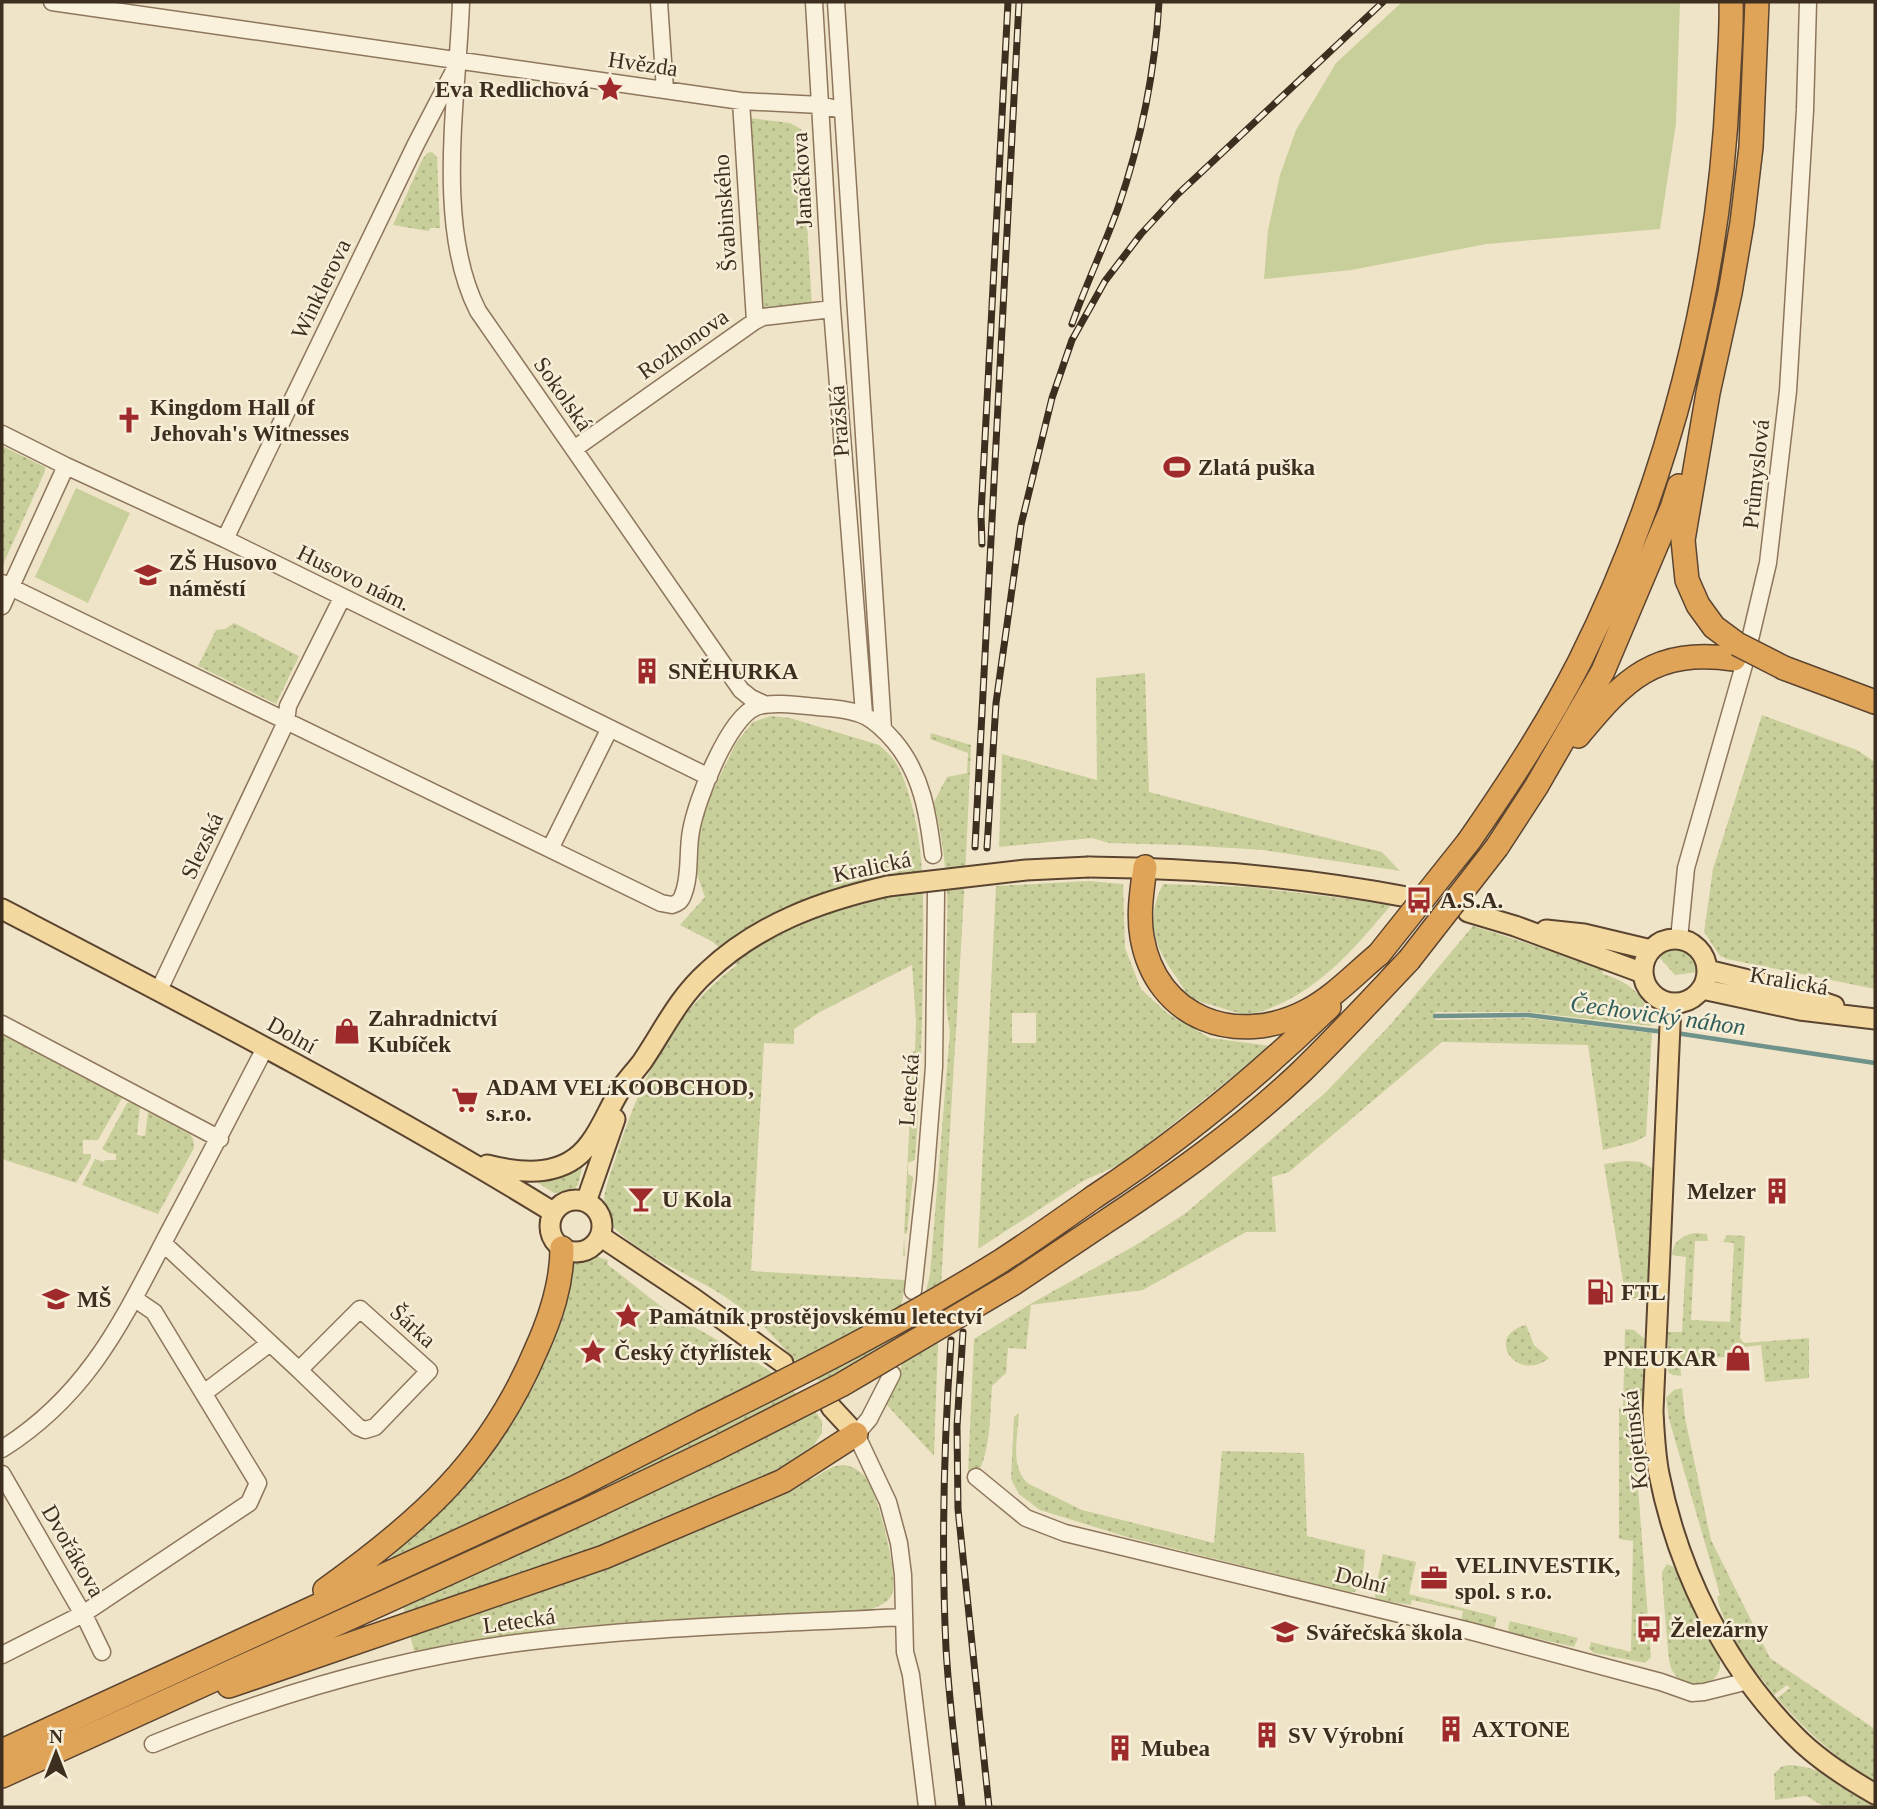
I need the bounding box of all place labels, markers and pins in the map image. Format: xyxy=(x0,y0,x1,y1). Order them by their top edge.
place icon: Eva Redlichová xyxy=(595,74,625,104)
place label: Eva Redlichová xyxy=(435,77,589,102)
place label: Kingdom Hall of Jehovah's Witnesses xyxy=(150,395,349,446)
church icon: Kingdom Hall of Jehovah's Witnesses xyxy=(114,405,144,435)
sports icon: Zlatá puška xyxy=(1162,452,1192,482)
place label: Zlatá puška xyxy=(1198,455,1315,480)
place label: ZŠ Husovo náměstí xyxy=(169,549,277,601)
school or university icon: ZŠ Husovo náměstí xyxy=(133,560,163,590)
building icon: SNĚHURKA xyxy=(632,656,662,686)
place label: SNĚHURKA xyxy=(668,658,799,684)
bus stop icon: A.S.A. xyxy=(1404,885,1434,915)
place label: A.S.A. xyxy=(1440,888,1503,913)
place label: Zahradnictví Kubíček xyxy=(368,1006,498,1057)
shop icon: Zahradnictví Kubíček xyxy=(332,1016,362,1046)
place label: ADAM VELKOOBCHOD, s.r.o. xyxy=(486,1075,754,1126)
supermarket icon: ADAM VELKOOBCHOD, s.r.o. xyxy=(450,1085,480,1115)
building icon: Melzer xyxy=(1762,1176,1792,1206)
place label: Melzer xyxy=(1687,1179,1756,1204)
bar icon: U Kola xyxy=(626,1184,656,1214)
place label: U Kola xyxy=(662,1187,732,1212)
fuel station icon: FTL xyxy=(1585,1277,1615,1307)
place label: FTL xyxy=(1621,1280,1666,1305)
school or university icon: MŠ xyxy=(41,1284,71,1314)
place label: MŠ xyxy=(77,1286,112,1312)
place icon: Památník prostějovskému letectví xyxy=(613,1301,643,1331)
place label: Památník prostějovskému letectví xyxy=(649,1304,983,1329)
place icon: Český čtyřlístek xyxy=(578,1337,608,1367)
place label: Český čtyřlístek xyxy=(614,1339,772,1365)
shop icon: PNEUKAR xyxy=(1723,1343,1753,1373)
place label: PNEUKAR xyxy=(1603,1346,1717,1371)
place label: VELINVESTIK, spol. s r.o. xyxy=(1455,1553,1621,1604)
office icon: VELINVESTIK, spol. s r.o. xyxy=(1419,1563,1449,1593)
bus stop icon: Železárny xyxy=(1634,1614,1664,1644)
place label: Železárny xyxy=(1670,1616,1769,1642)
school or university icon: Svářečská škola xyxy=(1270,1617,1300,1647)
place label: Svářečská škola xyxy=(1306,1620,1463,1645)
building icon: AXTONE xyxy=(1436,1714,1466,1744)
place label: AXTONE xyxy=(1472,1717,1570,1742)
building icon: SV Výrobní xyxy=(1252,1720,1282,1750)
place label: SV Výrobní xyxy=(1288,1723,1404,1748)
building icon: Mubea xyxy=(1105,1733,1135,1763)
place label: Mubea xyxy=(1141,1736,1211,1761)

